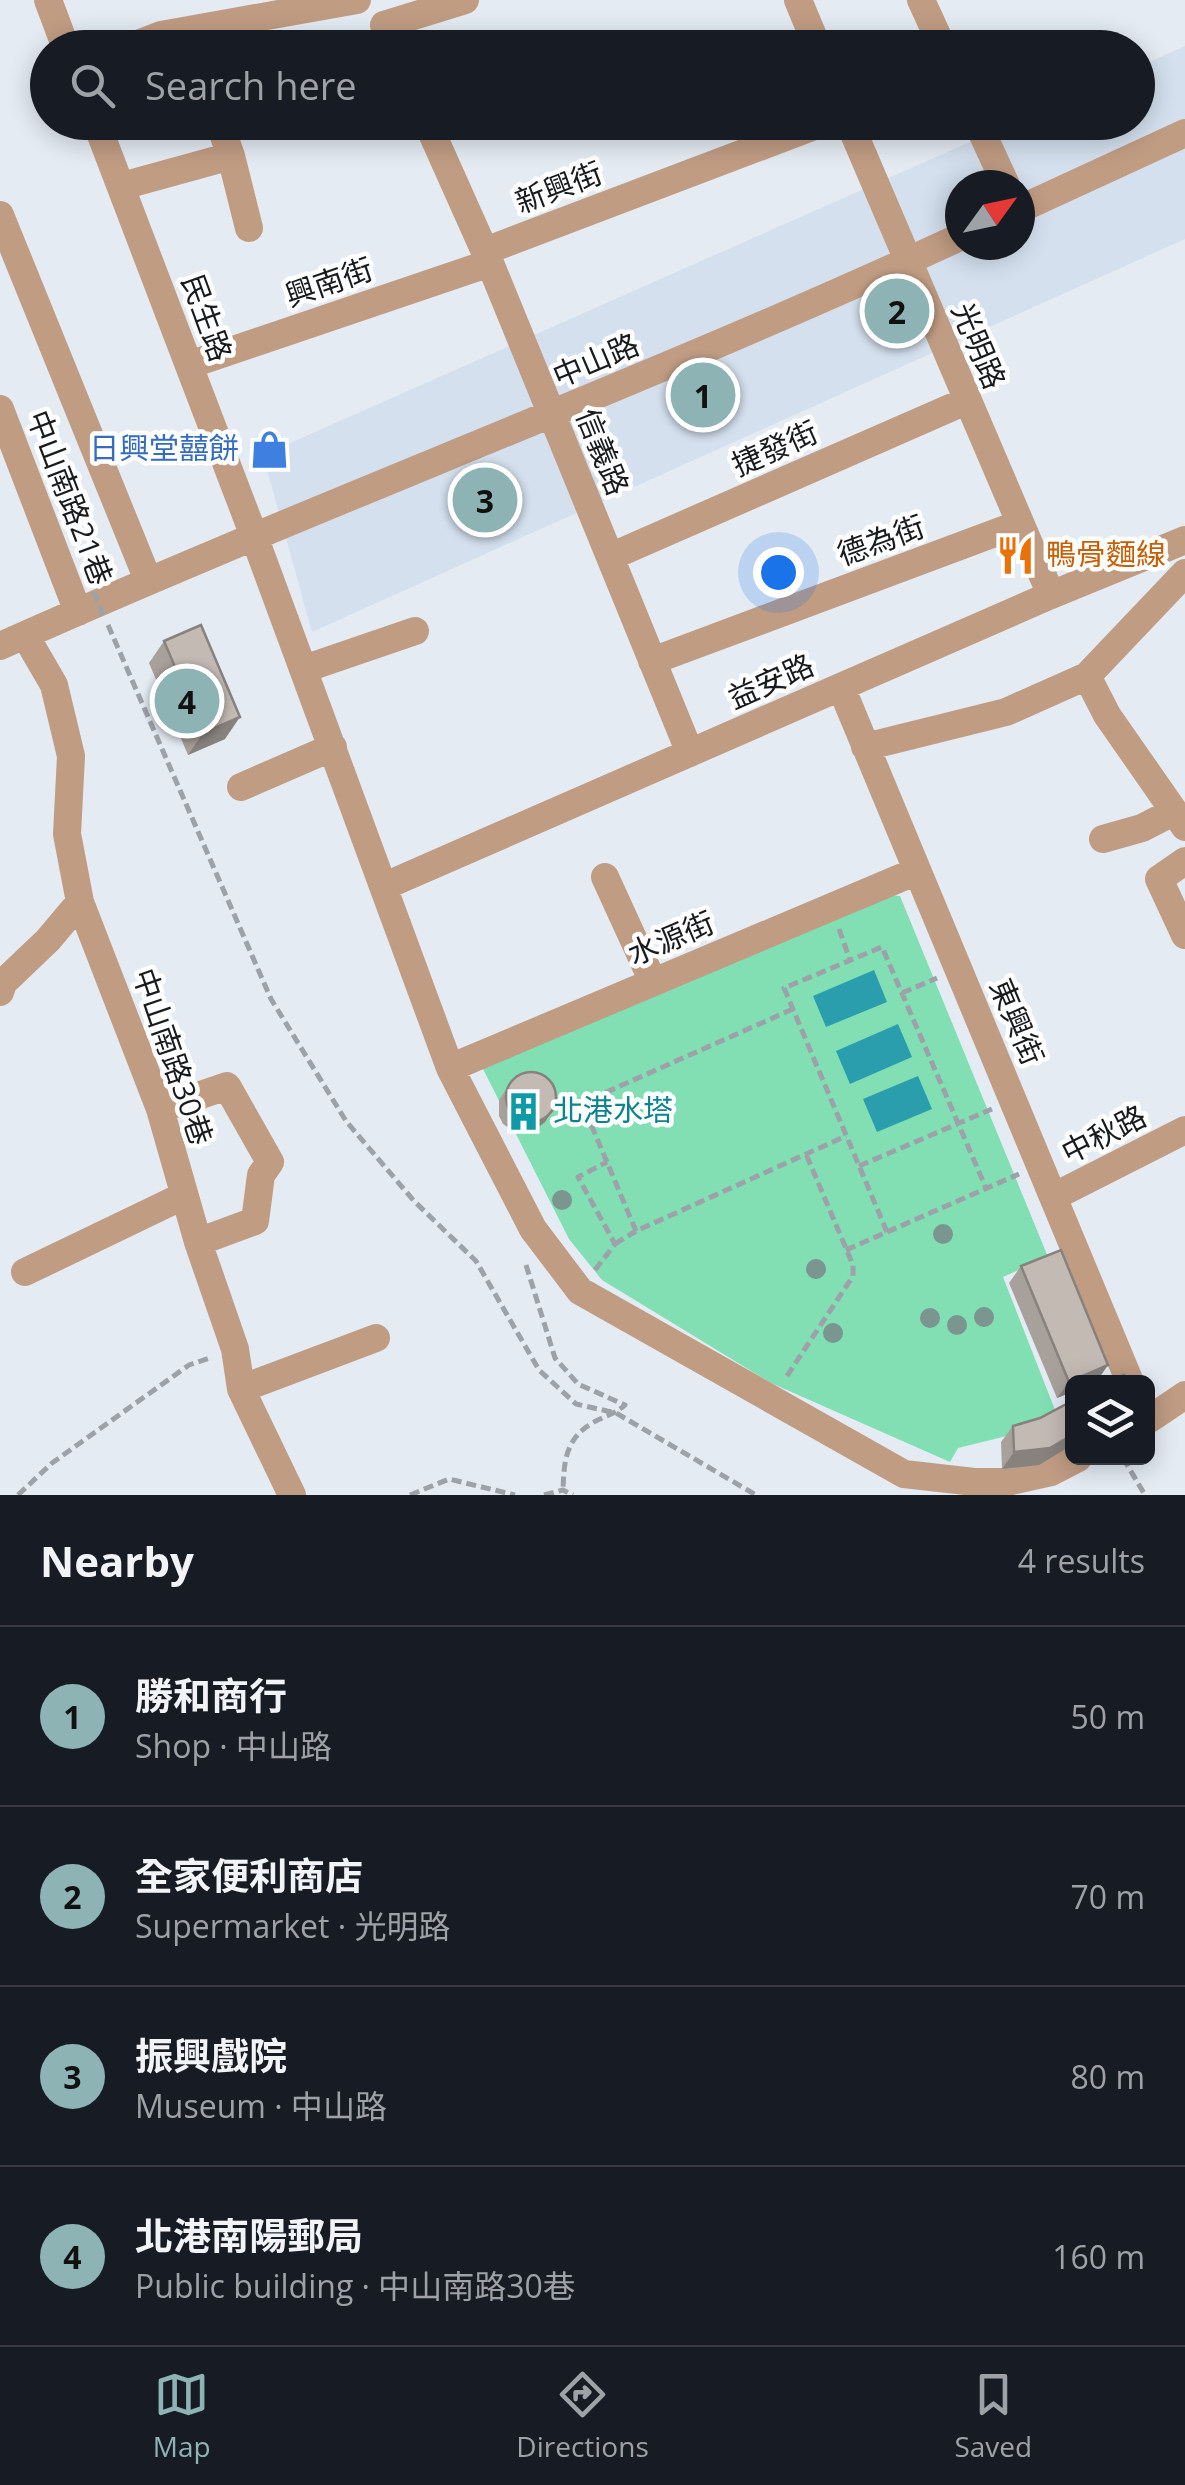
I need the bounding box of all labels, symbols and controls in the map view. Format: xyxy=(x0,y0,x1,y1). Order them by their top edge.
search box xyxy=(30,30,1155,140)
icon: search xyxy=(65,58,120,113)
text: Search here xyxy=(145,59,357,111)
street label: 新興街 xyxy=(509,151,608,222)
north arrow xyxy=(945,170,1035,260)
street label: 興南街 xyxy=(279,248,378,316)
street label: 民生路 xyxy=(173,268,242,367)
pin: 2 xyxy=(864,274,930,348)
street label: 光明路 xyxy=(943,296,1016,395)
street label: 中山路 xyxy=(546,323,645,396)
pin: 1 xyxy=(670,358,736,432)
street label: 信義路 xyxy=(568,402,639,501)
street label: 中山南路21巷 xyxy=(18,404,123,591)
street label: 捷發街 xyxy=(725,411,824,485)
place label: 日興堂囍餅 xyxy=(89,427,239,468)
shop icon: 日興堂囍餅 xyxy=(248,428,290,470)
pin: 3 xyxy=(452,462,518,538)
street label: 德為街 xyxy=(831,505,930,574)
place label: 鴨骨麵線 xyxy=(1046,533,1166,574)
restaurant icon: 鴨骨麵線 xyxy=(995,534,1037,576)
your location xyxy=(753,547,804,598)
street label: 益安路 xyxy=(721,644,820,718)
pin: 4 xyxy=(154,664,220,738)
street label: 水源街 xyxy=(621,901,720,974)
street label: 中山南路30巷 xyxy=(124,963,223,1150)
street label: 東興街 xyxy=(981,972,1054,1071)
place label: 北港水塔 xyxy=(553,1089,673,1130)
building icon: 北港水塔 xyxy=(502,1090,544,1132)
street label: 中秋路 xyxy=(1054,1095,1153,1172)
map controls xyxy=(1065,1375,1155,1465)
button: layers xyxy=(1065,1375,1155,1465)
text: Nearby xyxy=(40,1532,194,1589)
text: 4 results xyxy=(1018,1539,1145,1582)
text: 勝和商行 xyxy=(135,1669,287,1721)
text: 1 xyxy=(63,1695,82,1738)
text: 50 m xyxy=(1070,1695,1145,1738)
text: Shop · 中山路 xyxy=(135,1724,332,1767)
text: 全家便利商店 xyxy=(135,1849,363,1901)
text: 2 xyxy=(63,1875,82,1918)
text: 70 m xyxy=(1070,1875,1145,1918)
text: Supermarket · 光明路 xyxy=(135,1904,451,1947)
text: 振興戲院 xyxy=(135,2029,287,2081)
text: 3 xyxy=(63,2055,82,2098)
text: 80 m xyxy=(1070,2055,1145,2098)
text: Museum · 中山路 xyxy=(135,2084,387,2127)
text: 北港南陽郵局 xyxy=(135,2209,363,2261)
text: 4 xyxy=(63,2235,82,2278)
text: 160 m xyxy=(1052,2235,1145,2278)
text: Public building · 中山南路30巷 xyxy=(135,2264,575,2307)
tab: Map xyxy=(153,2367,211,2465)
tab: Directions xyxy=(516,2367,649,2465)
tab: Saved xyxy=(954,2367,1032,2465)

